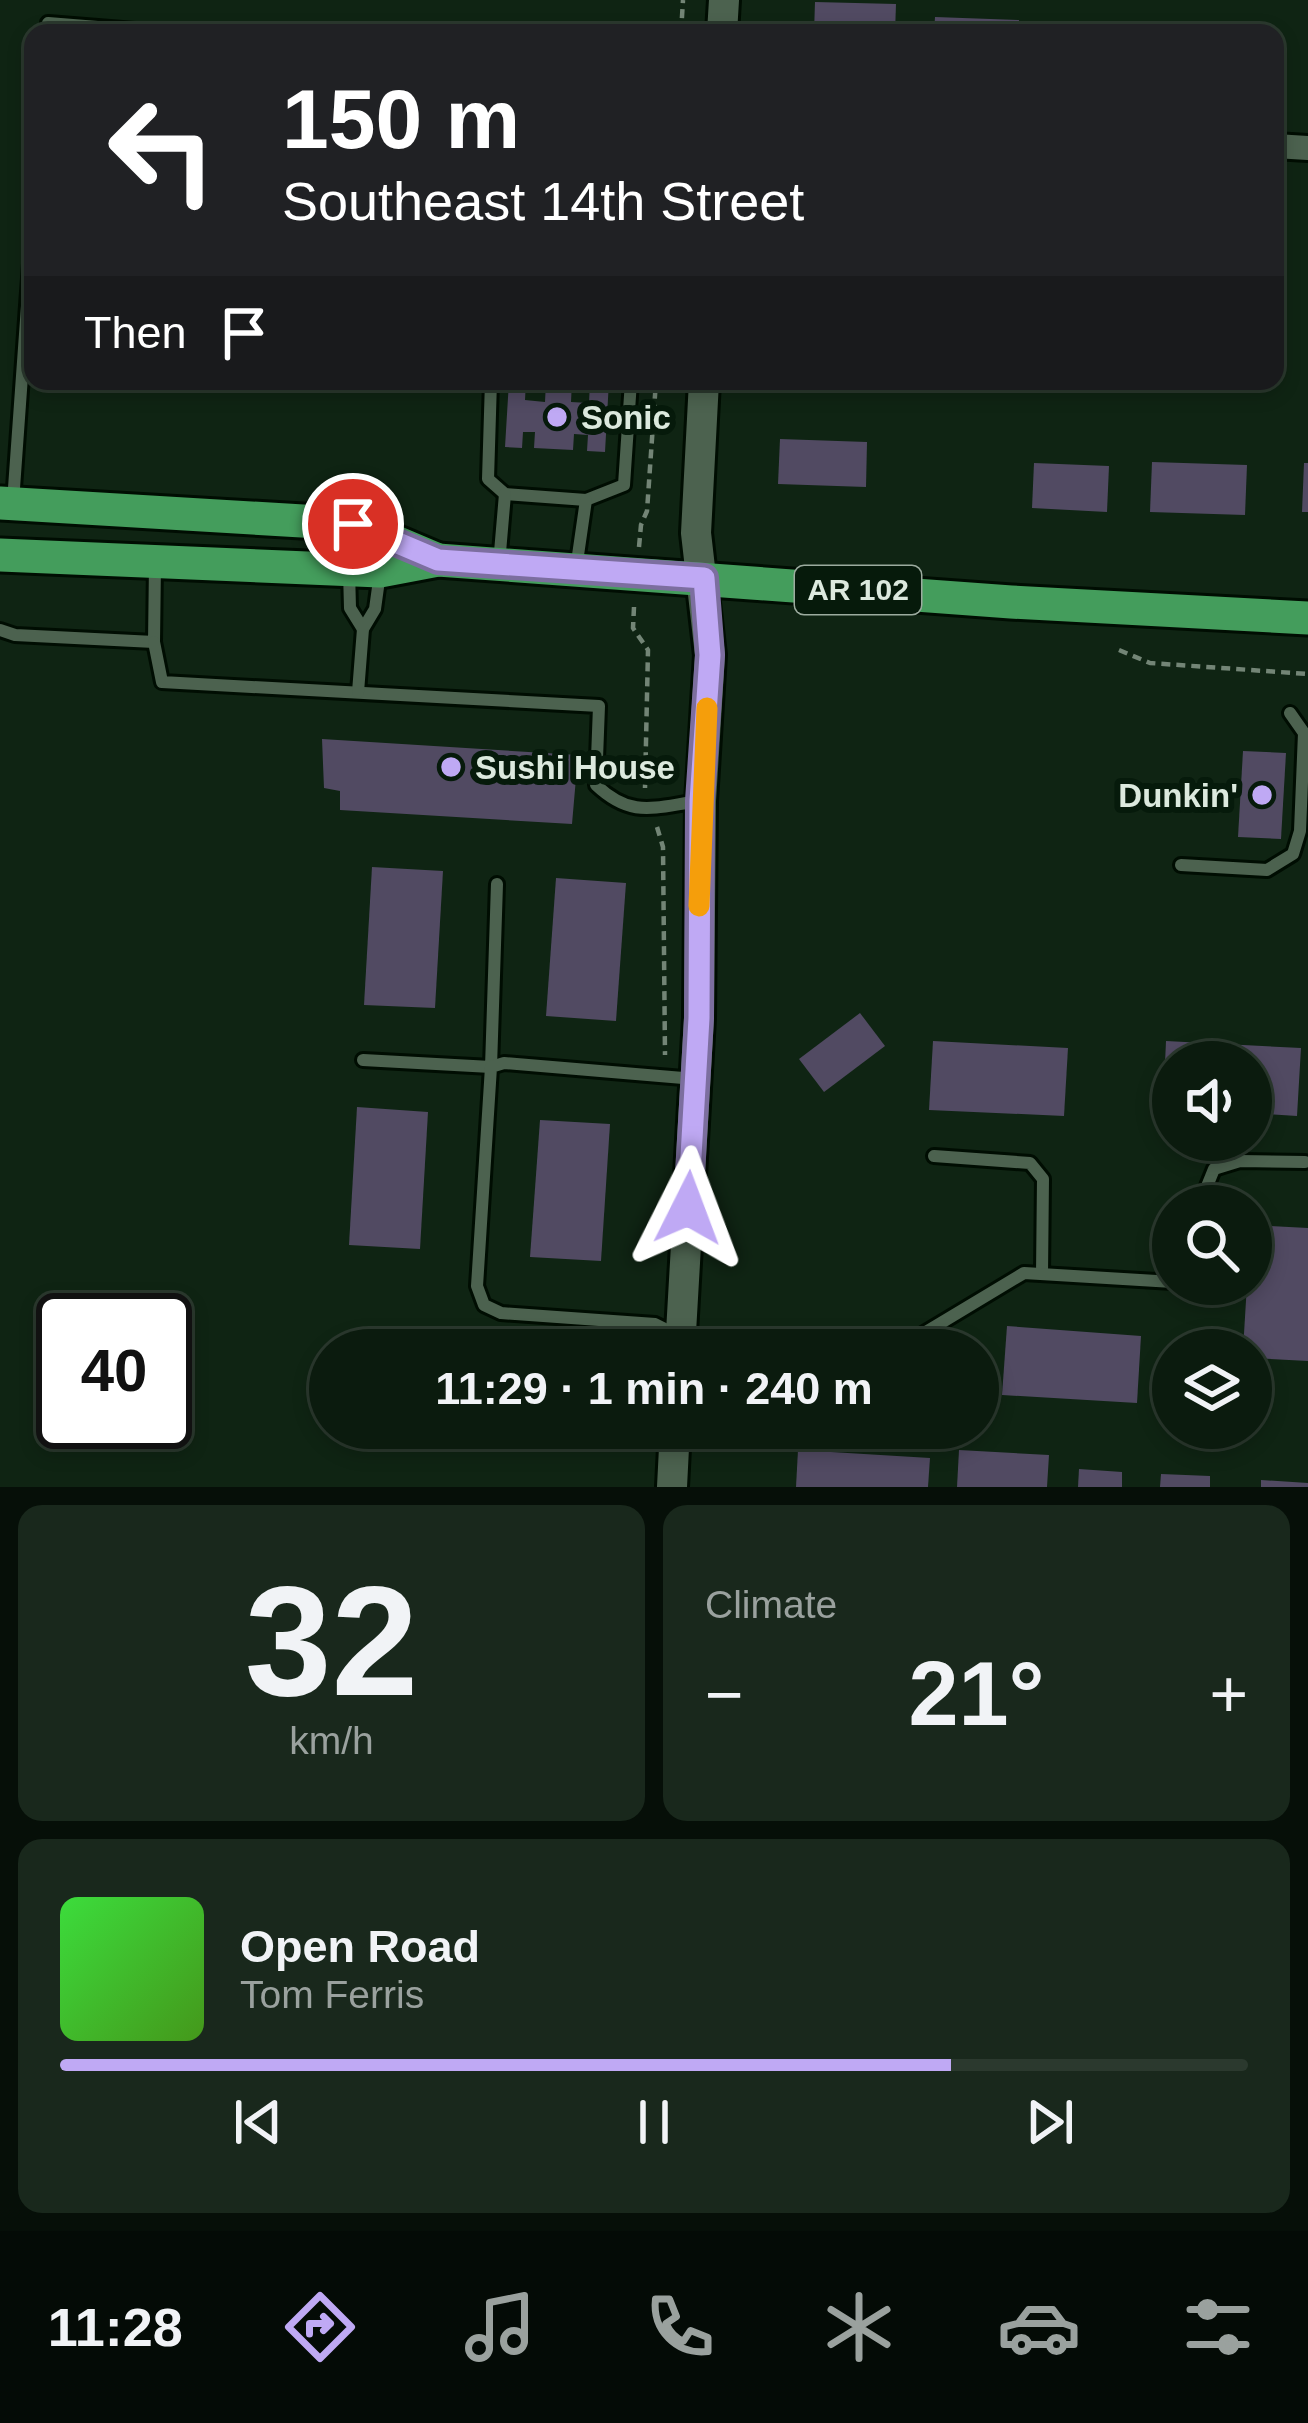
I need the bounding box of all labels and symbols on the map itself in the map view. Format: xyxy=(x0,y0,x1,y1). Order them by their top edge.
place label: Sonic xyxy=(581,399,671,436)
marker: Sonic xyxy=(544,404,570,430)
pin xyxy=(302,473,404,575)
road number: AR 102 xyxy=(795,566,921,614)
place label: Sushi House xyxy=(475,749,675,786)
marker: Sushi House xyxy=(438,754,464,780)
place label: Dunkin' xyxy=(1118,777,1238,814)
marker: Dunkin' xyxy=(1249,782,1275,808)
position arrow xyxy=(625,1145,751,1271)
speed limit sign: 40 xyxy=(36,1293,192,1449)

